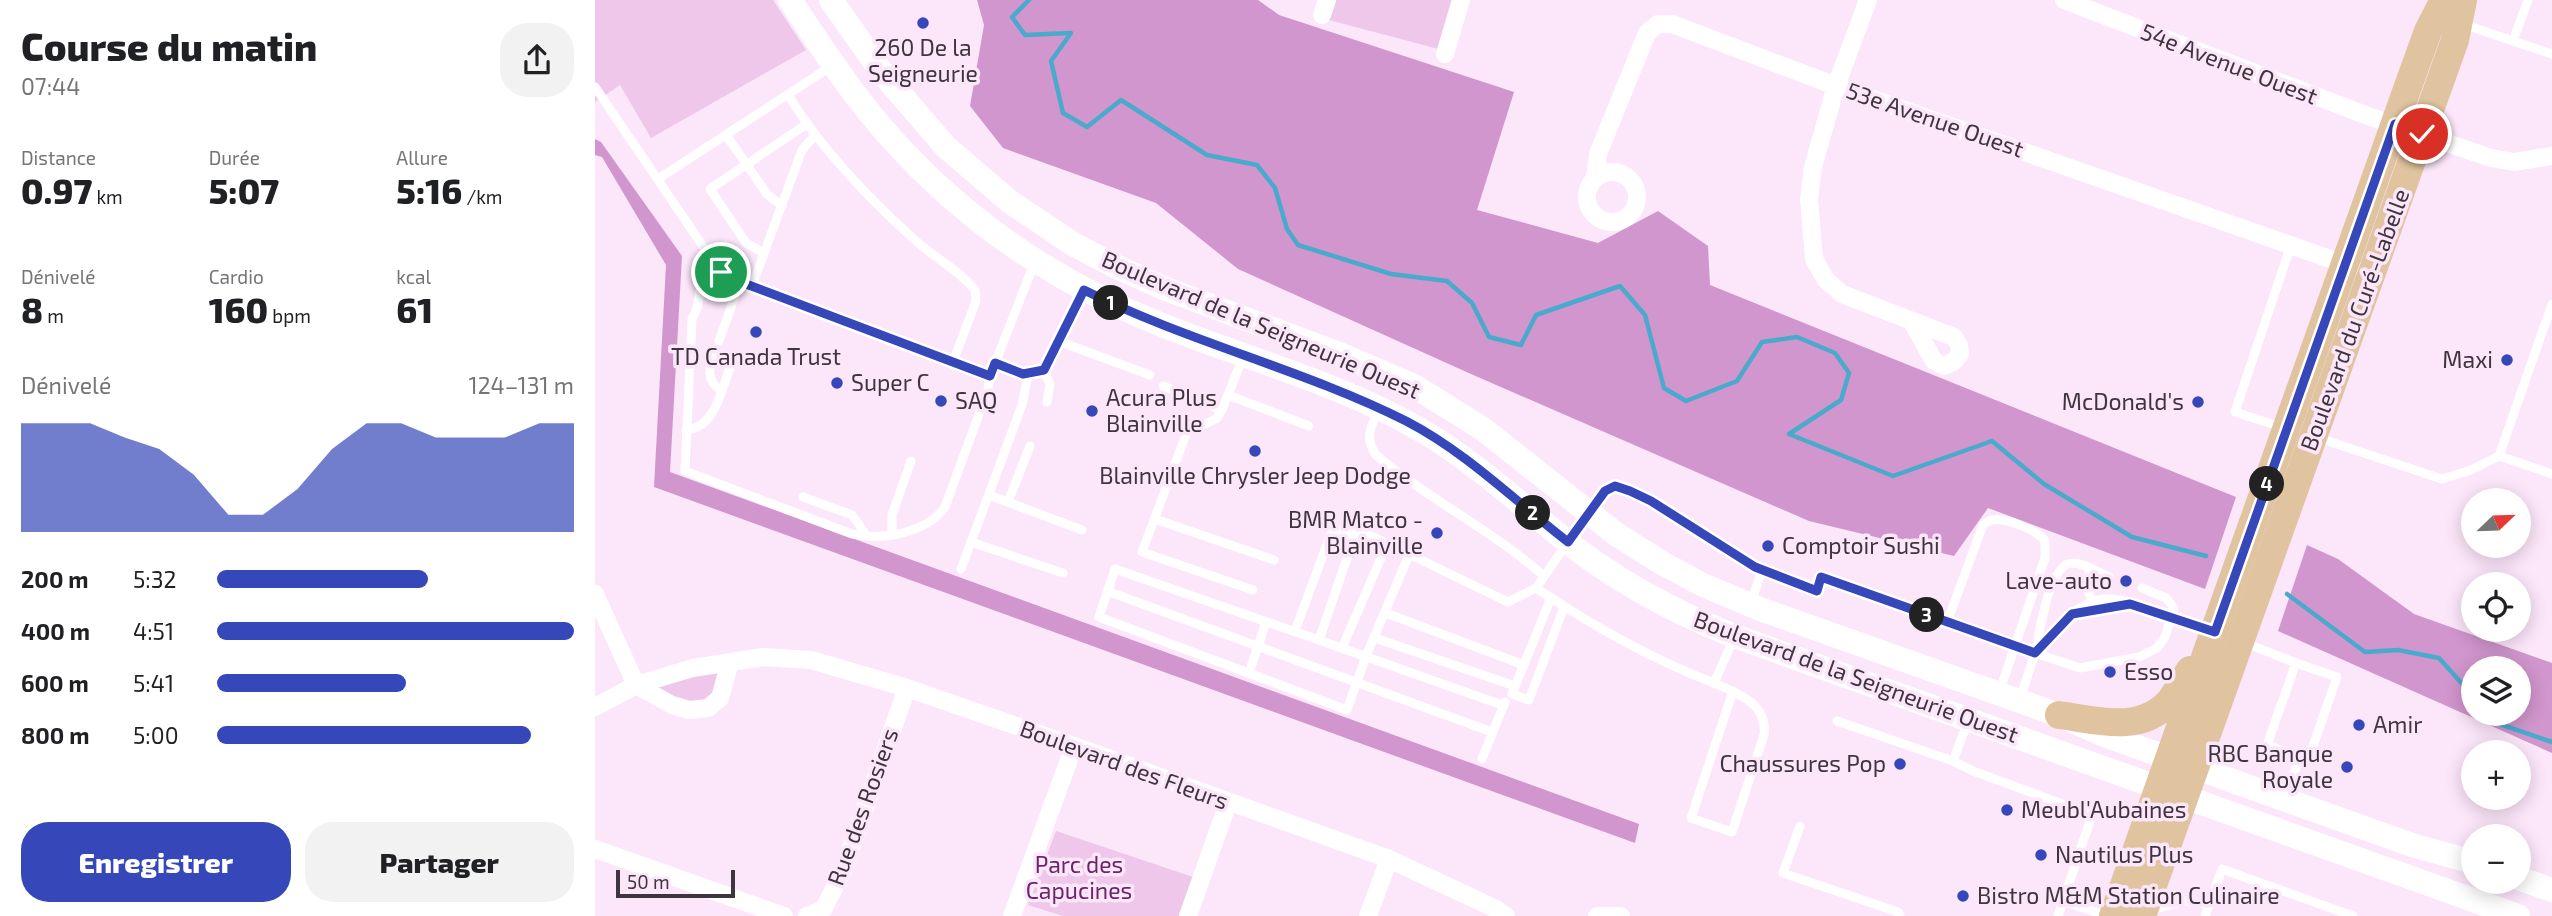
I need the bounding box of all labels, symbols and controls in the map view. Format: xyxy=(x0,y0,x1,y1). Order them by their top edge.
marker: 260 De la Seigneurie xyxy=(915,15,931,31)
street label: 54e Avenue Ouest xyxy=(2137,17,2322,110)
text: Course du matin xyxy=(21,23,317,69)
button: share xyxy=(500,23,574,97)
place label: 260 De la Seigneurie xyxy=(868,33,978,87)
text: 07:44 xyxy=(21,72,80,100)
street label: 53e Avenue Ouest xyxy=(1843,76,2028,163)
pin xyxy=(2392,104,2452,164)
icon: check xyxy=(2403,115,2441,153)
text: Distance xyxy=(21,146,96,169)
text: Durée xyxy=(209,146,260,169)
text: Allure xyxy=(396,146,448,169)
text: 0.97 xyxy=(21,169,92,211)
text: 5:07 xyxy=(209,169,279,211)
text: 5:16 xyxy=(396,169,462,211)
text: km xyxy=(92,185,123,208)
text: /km xyxy=(462,185,503,208)
street label: Boulevard du Curé-Labelle xyxy=(2294,185,2415,454)
pin xyxy=(691,242,751,302)
street label: Boulevard de la Seigneurie Ouest xyxy=(1098,244,1425,404)
icon: arrive xyxy=(702,253,740,291)
text: Dénivelé xyxy=(21,265,96,288)
text: Cardio xyxy=(209,265,264,288)
text: kcal xyxy=(396,265,431,288)
pin: 1 xyxy=(1093,286,1129,320)
text: 8 xyxy=(21,288,43,330)
text: 160 xyxy=(209,288,268,330)
text: 61 xyxy=(396,288,433,330)
text: 1 xyxy=(1106,291,1115,314)
text: m xyxy=(43,304,64,327)
text: bpm xyxy=(268,304,311,327)
marker: TD Canada Trust xyxy=(748,324,764,340)
place label: TD Canada Trust xyxy=(671,342,841,370)
place label: Maxi xyxy=(2442,345,2493,373)
marker: Maxi xyxy=(2499,352,2515,368)
place label: Super C xyxy=(851,368,930,396)
text: Dénivelé xyxy=(21,371,111,399)
text: 124–131 m xyxy=(469,371,574,399)
marker: Super C xyxy=(829,375,845,391)
place label: Acura Plus Blainville xyxy=(1106,383,1217,437)
place label: SAQ xyxy=(955,386,998,414)
place label: McDonald's xyxy=(2062,387,2184,415)
marker: SAQ xyxy=(933,393,949,409)
marker: McDonald's xyxy=(2190,394,2206,410)
marker: Acura Plus Blainville xyxy=(1084,403,1100,419)
marker: Blainville Chrysler Jeep Dodge xyxy=(1247,443,1263,459)
place label: Blainville Chrysler Jeep Dodge xyxy=(1099,461,1411,489)
pin: 4 xyxy=(2249,466,2285,502)
text: 4 xyxy=(2260,472,2273,495)
north arrow xyxy=(2461,488,2531,558)
map controls xyxy=(2461,488,2531,894)
pin: 2 xyxy=(1515,496,1551,530)
text: 2 xyxy=(1527,501,1538,524)
place label: BMR Matco - Blainville xyxy=(1288,505,1423,559)
marker: BMR Matco - Blainville xyxy=(1429,525,1445,541)
place label: Comptoir Sushi xyxy=(1782,531,1940,559)
marker: Comptoir Sushi xyxy=(1760,538,1776,554)
text: 200 m xyxy=(21,565,89,593)
text: 5:32 xyxy=(133,565,176,593)
place label: Lave-auto xyxy=(2005,566,2112,594)
button: locate xyxy=(2461,572,2531,642)
marker: Lave-auto xyxy=(2118,573,2134,589)
pin: 3 xyxy=(1909,598,1945,632)
text: 3 xyxy=(1921,603,1932,626)
street label: Boulevard de la Seigneurie Ouest xyxy=(1690,604,2023,748)
text: 400 m xyxy=(21,617,90,645)
text: 4:51 xyxy=(133,617,174,645)
button: layers xyxy=(2461,656,2531,726)
place label: Esso xyxy=(2124,657,2173,685)
marker: Esso xyxy=(2102,664,2118,680)
text: 600 m xyxy=(21,669,89,697)
text: 5:41 xyxy=(133,669,174,697)
place label: Amir xyxy=(2373,710,2422,738)
street label: Boulevard des Fleurs xyxy=(1016,713,1232,815)
marker: Amir xyxy=(2351,717,2367,733)
text: 800 m xyxy=(21,721,90,749)
text: 5:00 xyxy=(133,721,179,749)
street label: Rue des Rosiers xyxy=(821,724,903,889)
place label: RBC Banque Royale xyxy=(2207,739,2333,793)
button: + xyxy=(2461,740,2531,810)
place label: Chaussures Pop xyxy=(1719,749,1886,777)
marker: Chaussures Pop xyxy=(1892,756,1908,772)
marker: RBC Banque Royale xyxy=(2339,759,2355,775)
place label: Meubl'Aubaines xyxy=(2021,795,2186,823)
marker: Meubl'Aubaines xyxy=(1999,802,2015,818)
button: Enregistrer xyxy=(21,822,291,902)
button: Partager xyxy=(305,822,574,902)
button: − xyxy=(2461,824,2531,894)
place label: Nautilus Plus xyxy=(2055,840,2193,868)
marker: Nautilus Plus xyxy=(2033,847,2049,863)
park label: Parc des Capucines xyxy=(1026,850,1132,904)
scale bar xyxy=(616,867,735,899)
text: 50 m xyxy=(627,870,670,893)
place label: Bistro M&M Station Culinaire xyxy=(1977,881,2280,909)
marker: Bistro M&M Station Culinaire xyxy=(1955,888,1971,904)

